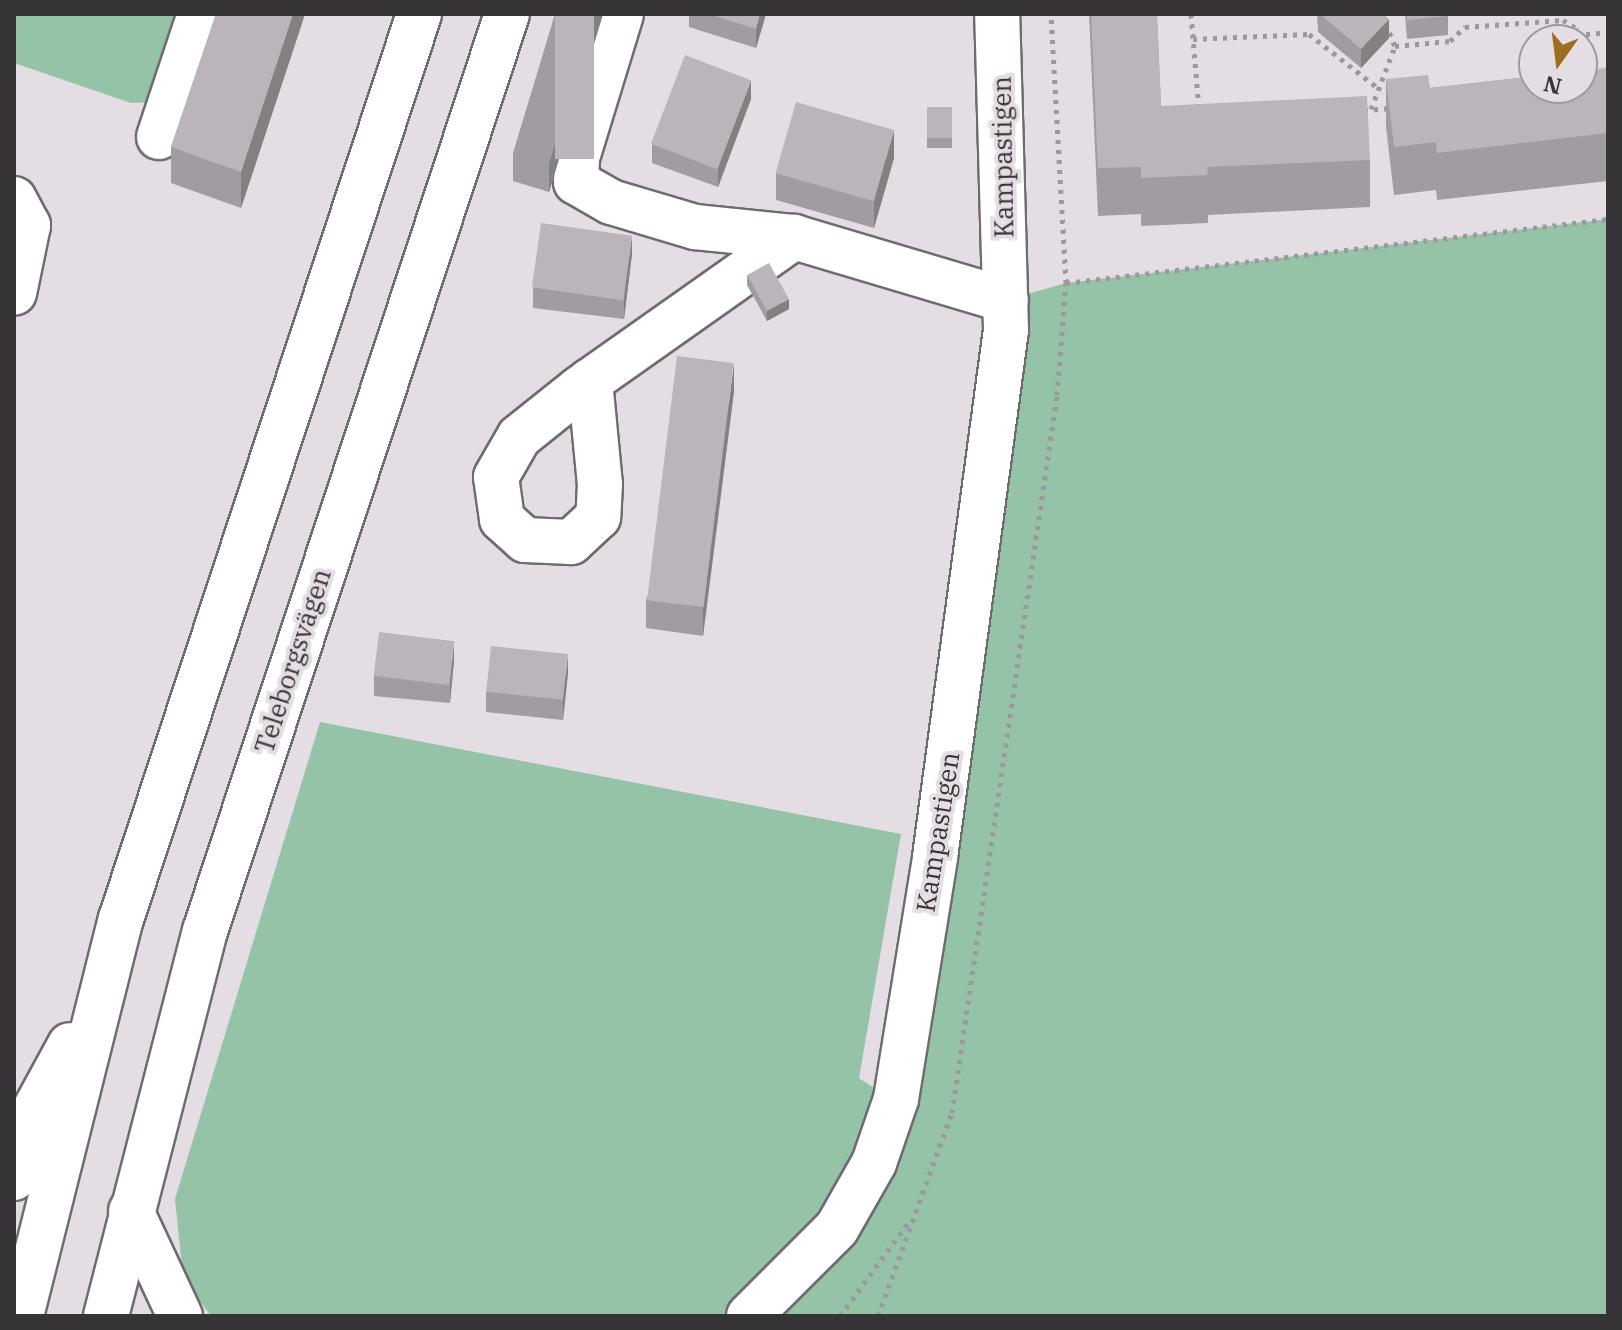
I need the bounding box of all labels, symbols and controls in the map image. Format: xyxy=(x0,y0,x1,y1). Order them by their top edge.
north arrow xyxy=(1518,24,1598,104)
text: N xyxy=(1541,70,1565,102)
street label: Kampastigen xyxy=(986,76,1020,238)
street label: Teleborgsvägen xyxy=(248,565,338,757)
street label: Kampastigen xyxy=(910,750,966,914)

